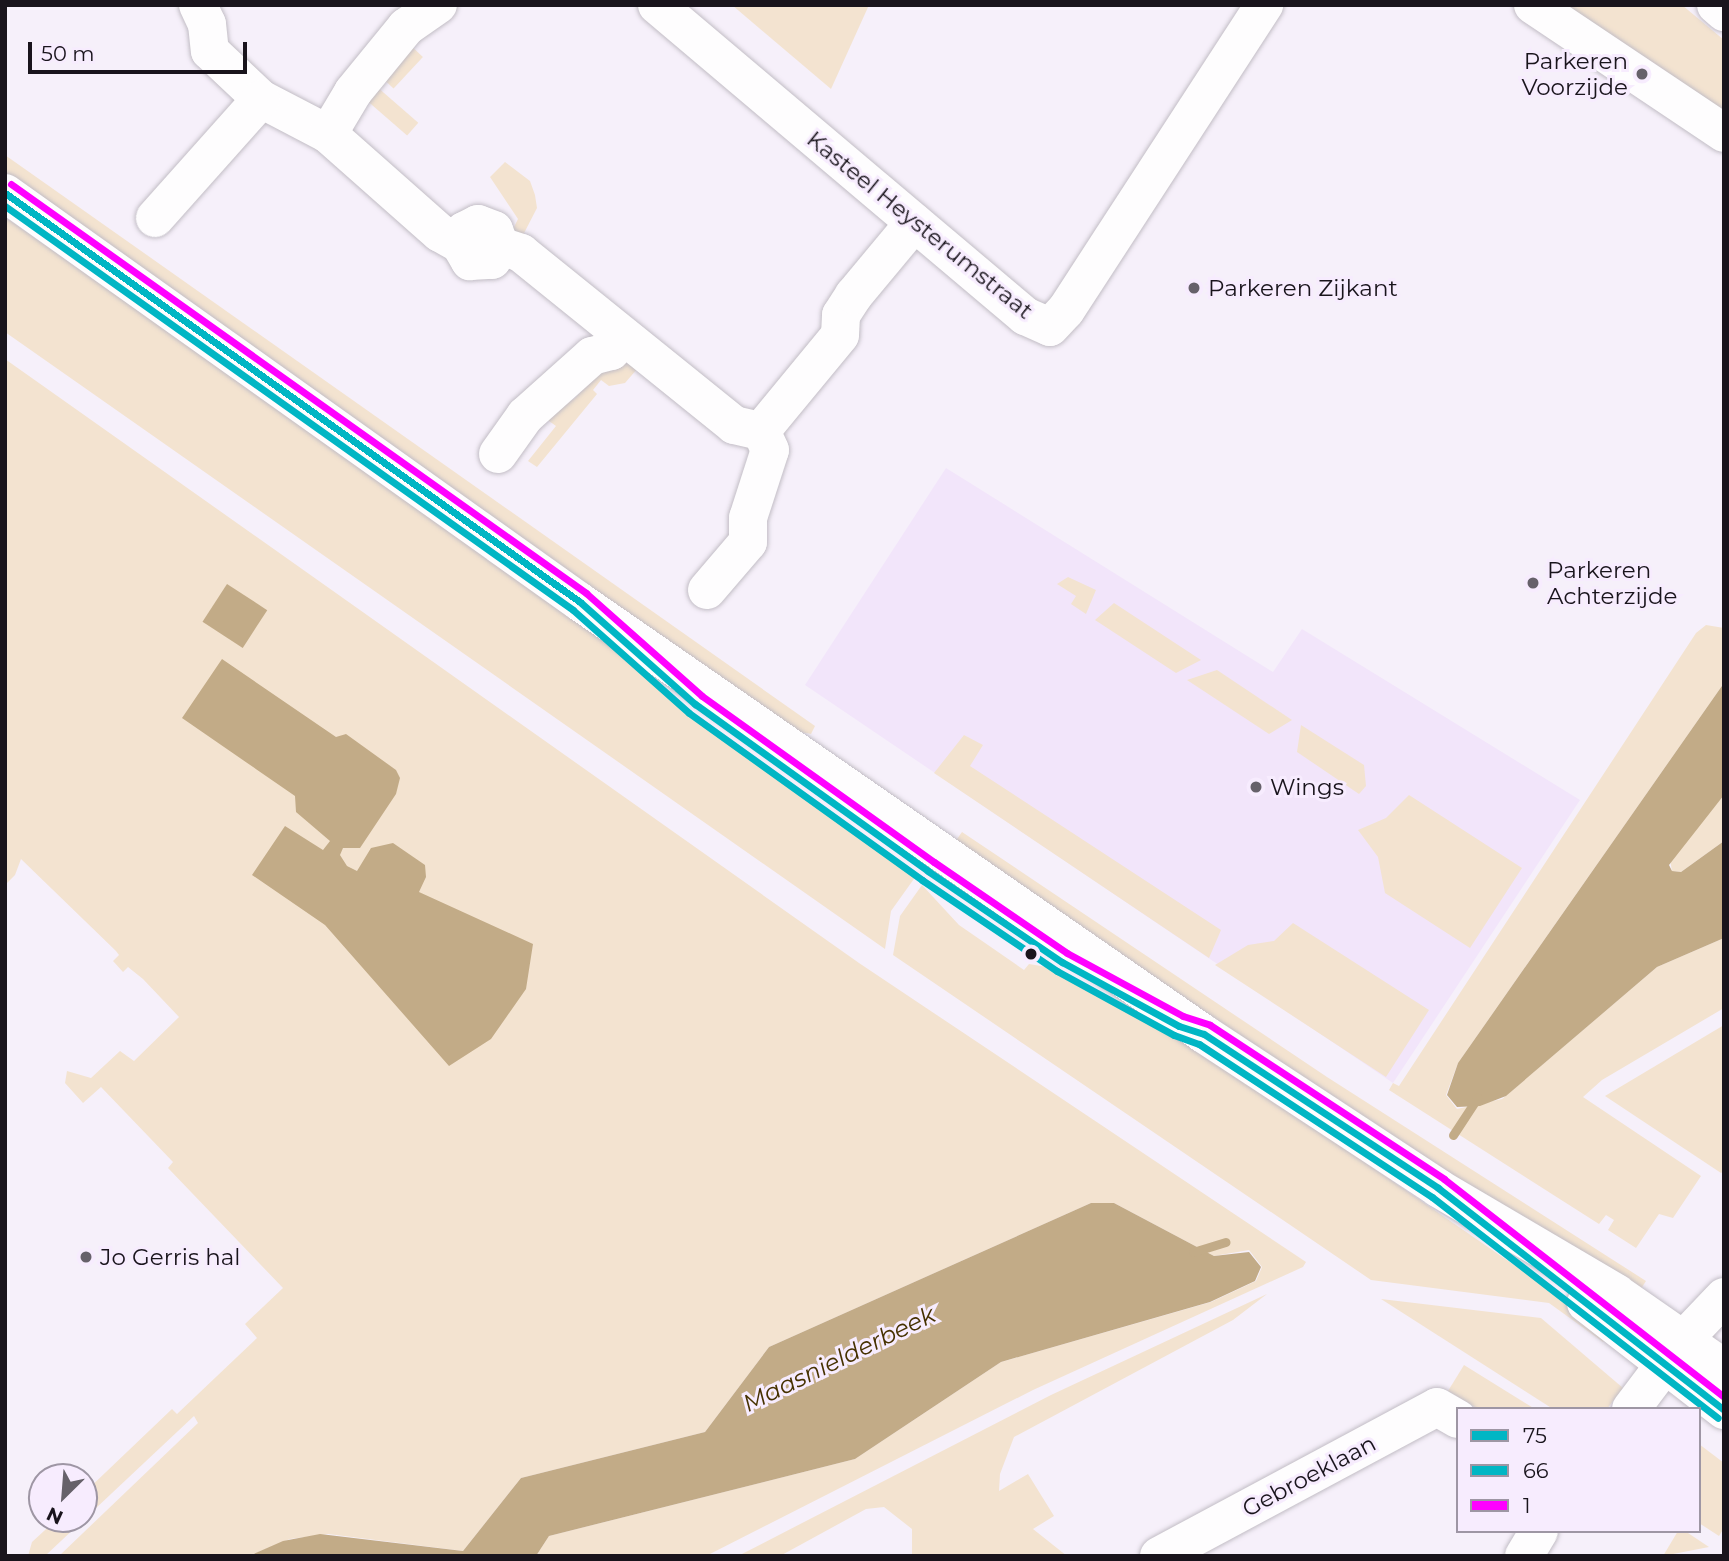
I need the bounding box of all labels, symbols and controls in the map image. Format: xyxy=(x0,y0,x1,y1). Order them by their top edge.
scale bar xyxy=(32,28,250,72)
text: 50 m xyxy=(41,41,95,66)
place label: Parkeren Voorzijde xyxy=(1521,47,1628,101)
marker: Parkeren Voorzijde xyxy=(1634,66,1650,82)
street label: Kasteel Heysterumstraat xyxy=(801,125,1039,325)
place label: Parkeren Zijkant xyxy=(1208,274,1398,302)
marker: Parkeren Zijkant xyxy=(1186,280,1202,296)
place label: Parkeren Achterzijde xyxy=(1547,556,1677,610)
marker: Parkeren Achterzijde xyxy=(1525,575,1541,591)
place label: Wings xyxy=(1270,773,1344,801)
marker: Wings xyxy=(1248,779,1264,795)
unlabelled marker xyxy=(1024,947,1038,961)
place label: Jo Gerris hal xyxy=(100,1243,240,1271)
marker: Jo Gerris hal xyxy=(78,1249,94,1265)
water label: Maasnielderbeek xyxy=(738,1300,940,1418)
legend xyxy=(1456,1407,1701,1533)
text: 75 xyxy=(1523,1423,1547,1448)
street label: Gebroeklaan xyxy=(1238,1429,1380,1523)
text: 66 xyxy=(1523,1458,1549,1483)
north arrow xyxy=(28,1463,98,1533)
text: 1 xyxy=(1523,1493,1531,1518)
text: N xyxy=(43,1502,67,1529)

